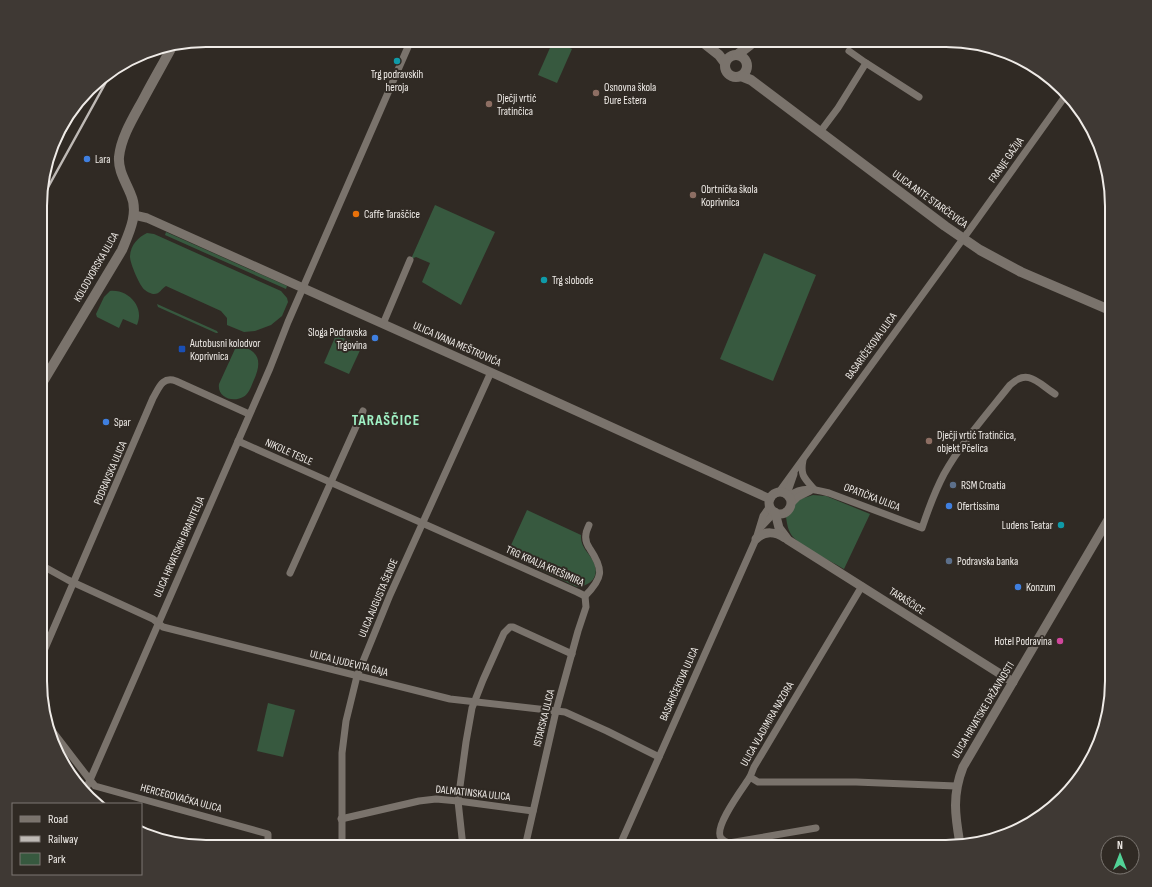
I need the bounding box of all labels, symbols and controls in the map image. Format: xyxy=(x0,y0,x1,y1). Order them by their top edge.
marker: Trg podravskih heroja xyxy=(392,56,402,66)
place label: Trg podravskih heroja xyxy=(371,68,424,94)
place label: Osnovna škola Đure Estera xyxy=(604,81,656,107)
marker: Osnovna škola Đure Estera xyxy=(591,88,601,98)
place label: Dječji vrtić Tratinčica xyxy=(497,92,536,118)
marker: Dječji vrtić Tratinčica xyxy=(484,99,494,109)
street label: FRANJE GAŽIJA xyxy=(986,135,1026,185)
place label: Lara xyxy=(95,153,111,166)
marker: Lara xyxy=(82,154,92,164)
street label: ULICA ANTE STARČEVIĆA xyxy=(890,166,971,231)
place label: Obrtnička škola Koprivnica xyxy=(701,183,758,209)
marker: Obrtnička škola Koprivnica xyxy=(688,190,698,200)
place label: Caffe Taraščice xyxy=(364,208,420,221)
marker: Caffe Taraščice xyxy=(351,209,361,219)
street label: KOLODVORSKA ULICA xyxy=(71,230,121,304)
place label: Trg slobode xyxy=(552,274,593,287)
marker: Trg slobode xyxy=(539,275,549,285)
street label: BASARIČEKOVA ULICA xyxy=(842,309,900,382)
street label: ULICA IVANA MEŠTROVIĆA xyxy=(411,318,504,369)
place label: Sloga Podravska Trgovina xyxy=(308,326,367,352)
marker: Sloga Podravska Trgovina xyxy=(370,333,380,343)
place label: Autobusni kolodvor Koprivnica xyxy=(189,337,260,363)
marker: Autobusni kolodvor Koprivnica xyxy=(177,344,187,354)
district label: TARAŠČICE xyxy=(352,411,420,430)
place label: Spar xyxy=(114,416,131,429)
marker: Spar xyxy=(101,417,111,427)
place label: Dječji vrtić Tratinčica, objekt Pčelica xyxy=(937,429,1016,455)
street label: NIKOLE TESLE xyxy=(263,436,315,468)
marker: Dječji vrtić Tratinčica, objekt Pčelica xyxy=(924,436,934,446)
street label: PODRAVSKA ULICA xyxy=(91,439,129,507)
street label: OPATIČKA ULICA xyxy=(842,479,903,514)
place label: RSM Croatia xyxy=(961,479,1006,492)
marker: RSM Croatia xyxy=(948,480,958,490)
street label: ULICA HRVATSKIH BRANITELJA xyxy=(151,494,207,600)
place label: Ofertissima xyxy=(957,500,1000,513)
marker: Ofertissima xyxy=(944,501,954,511)
place label: Ludens Teatar xyxy=(1002,519,1053,532)
marker: Ludens Teatar xyxy=(1056,520,1066,530)
street label: TRG KRALJA KREŠIMIRA xyxy=(504,542,587,589)
place label: Podravska banka xyxy=(957,555,1018,568)
street label: ULICA AUGUSTA ŠENOE xyxy=(355,556,400,639)
marker: Podravska banka xyxy=(944,556,954,566)
place label: Konzum xyxy=(1026,581,1056,594)
marker: Konzum xyxy=(1013,582,1023,592)
street label: TARAŠČICE xyxy=(886,584,928,617)
place label: Hotel Podravina xyxy=(994,635,1052,648)
marker: Hotel Podravina xyxy=(1055,636,1065,646)
street label: BASARIČEKOVA ULICA xyxy=(656,645,701,723)
street label: ULICA LJUDEVITA GAJA xyxy=(308,647,390,679)
street label: ULICA HRVATSKE DRŽAVNOSTI xyxy=(949,660,1017,760)
street label: ULICA VLADIMIRA NAZORA xyxy=(738,679,797,768)
street label: ISTARSKA ULICA xyxy=(531,688,557,748)
street label: HERCEGOVAČKA ULICA xyxy=(139,780,224,815)
street label: DALMATINSKA ULICA xyxy=(435,783,511,803)
legend xyxy=(12,803,142,875)
text: Road xyxy=(48,812,68,827)
text: Railway xyxy=(48,832,79,847)
north arrow xyxy=(1100,835,1140,875)
text: N xyxy=(1117,839,1123,852)
text: Park xyxy=(48,852,66,867)

